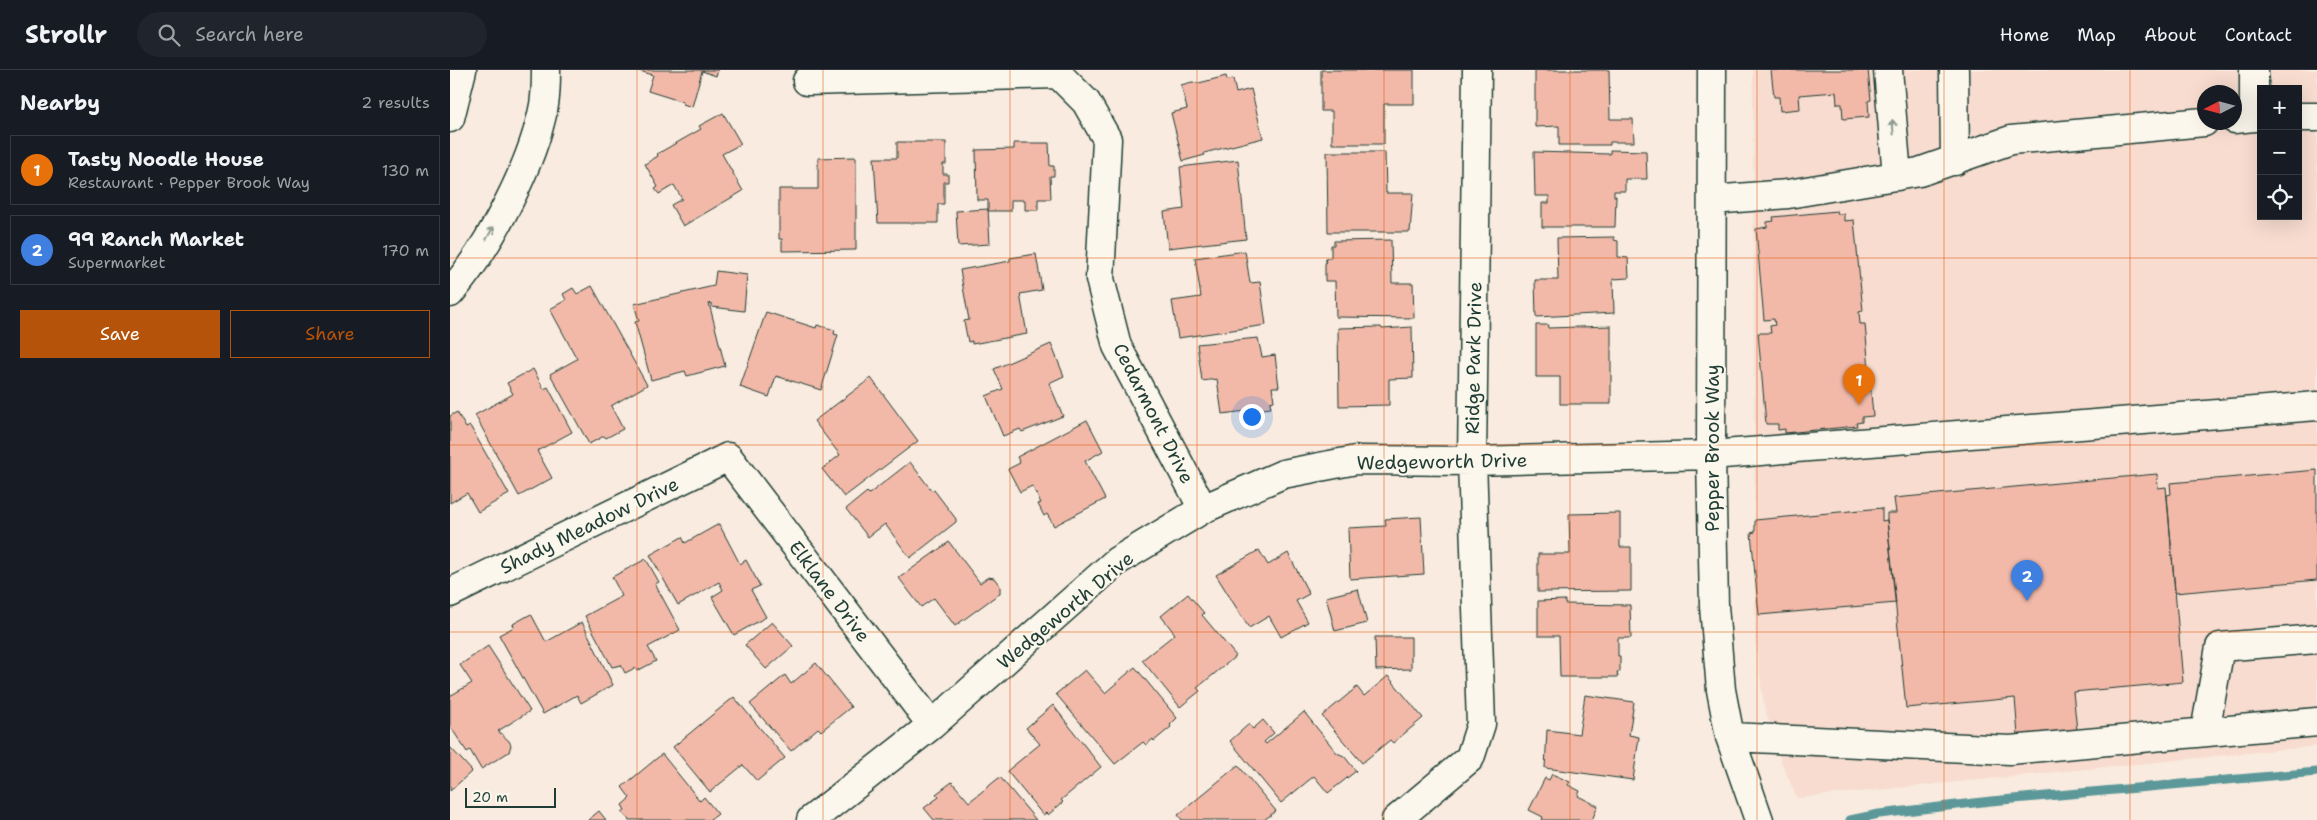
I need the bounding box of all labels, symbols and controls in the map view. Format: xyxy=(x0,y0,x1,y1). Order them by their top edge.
search box xyxy=(137,12,487,57)
text: Strollr xyxy=(25,19,107,51)
icon: search xyxy=(155,21,183,49)
text: Search here xyxy=(195,22,304,47)
text: Home xyxy=(2000,23,2049,47)
text: Map xyxy=(2077,23,2116,47)
text: About xyxy=(2144,23,2197,47)
text: Contact xyxy=(2225,23,2292,47)
north arrow xyxy=(2197,85,2242,130)
map controls xyxy=(2257,85,2302,220)
button: + xyxy=(2257,85,2302,130)
text: Nearby xyxy=(20,89,100,117)
text: 2 results xyxy=(361,92,430,113)
one-way arrow xyxy=(1888,119,1897,135)
button: − xyxy=(2257,130,2302,175)
text: Tasty Noodle House xyxy=(68,147,264,172)
text: 1 xyxy=(33,160,41,181)
text: 130 m xyxy=(382,160,429,181)
text: Restaurant · Pepper Brook Way xyxy=(68,172,310,193)
button: locate xyxy=(2257,175,2302,220)
one-way arrow xyxy=(486,226,496,241)
text: 99 Ranch Market xyxy=(68,227,244,252)
text: 2 xyxy=(31,240,43,261)
text: 170 m xyxy=(382,240,429,261)
text: Supermarket xyxy=(68,252,165,273)
street label: Ridge Park Drive xyxy=(1460,281,1487,435)
button: Save xyxy=(20,310,220,358)
button: Share xyxy=(230,310,430,358)
street label: Cedarmont Drive xyxy=(1107,339,1200,488)
street label: Pepper Brook Way xyxy=(1700,364,1725,532)
pin: 1 xyxy=(1843,364,1875,405)
your location xyxy=(1239,404,1265,430)
street label: Wedgeworth Drive xyxy=(1356,448,1528,475)
street label: Shady Meadow Drive xyxy=(496,471,683,580)
street label: Elklane Drive xyxy=(783,536,876,647)
street label: Wedgeworth Drive xyxy=(992,546,1139,675)
pin: 2 xyxy=(2011,560,2043,601)
scale bar xyxy=(465,785,556,808)
text: 20 m xyxy=(472,788,508,806)

